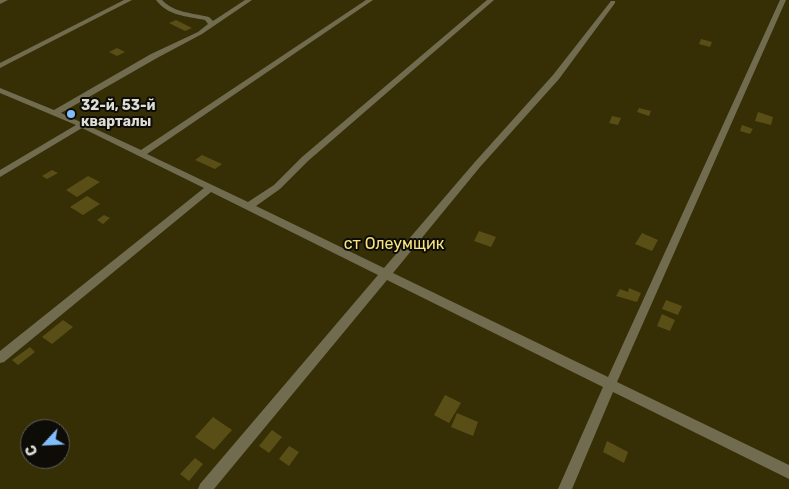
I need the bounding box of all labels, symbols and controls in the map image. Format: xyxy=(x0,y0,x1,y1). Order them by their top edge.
place label: 32-й, 53-й кварталы xyxy=(81,98,156,130)
marker: 32-й, 53-й кварталы xyxy=(65,108,77,120)
park label: ст Олеумщик xyxy=(344,234,444,254)
north arrow xyxy=(20,419,70,469)
text: С xyxy=(22,442,42,458)

